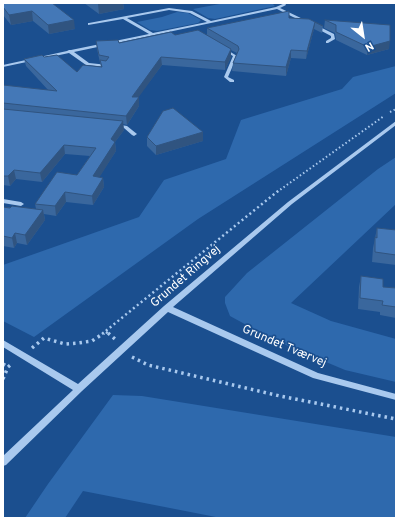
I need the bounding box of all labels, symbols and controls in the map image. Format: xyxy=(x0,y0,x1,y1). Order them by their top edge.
north arrow xyxy=(343,16,383,56)
text: N xyxy=(362,38,376,54)
street label: Grundet Ringvej xyxy=(148,243,224,311)
street label: Grundet Tværvej xyxy=(240,323,328,371)

